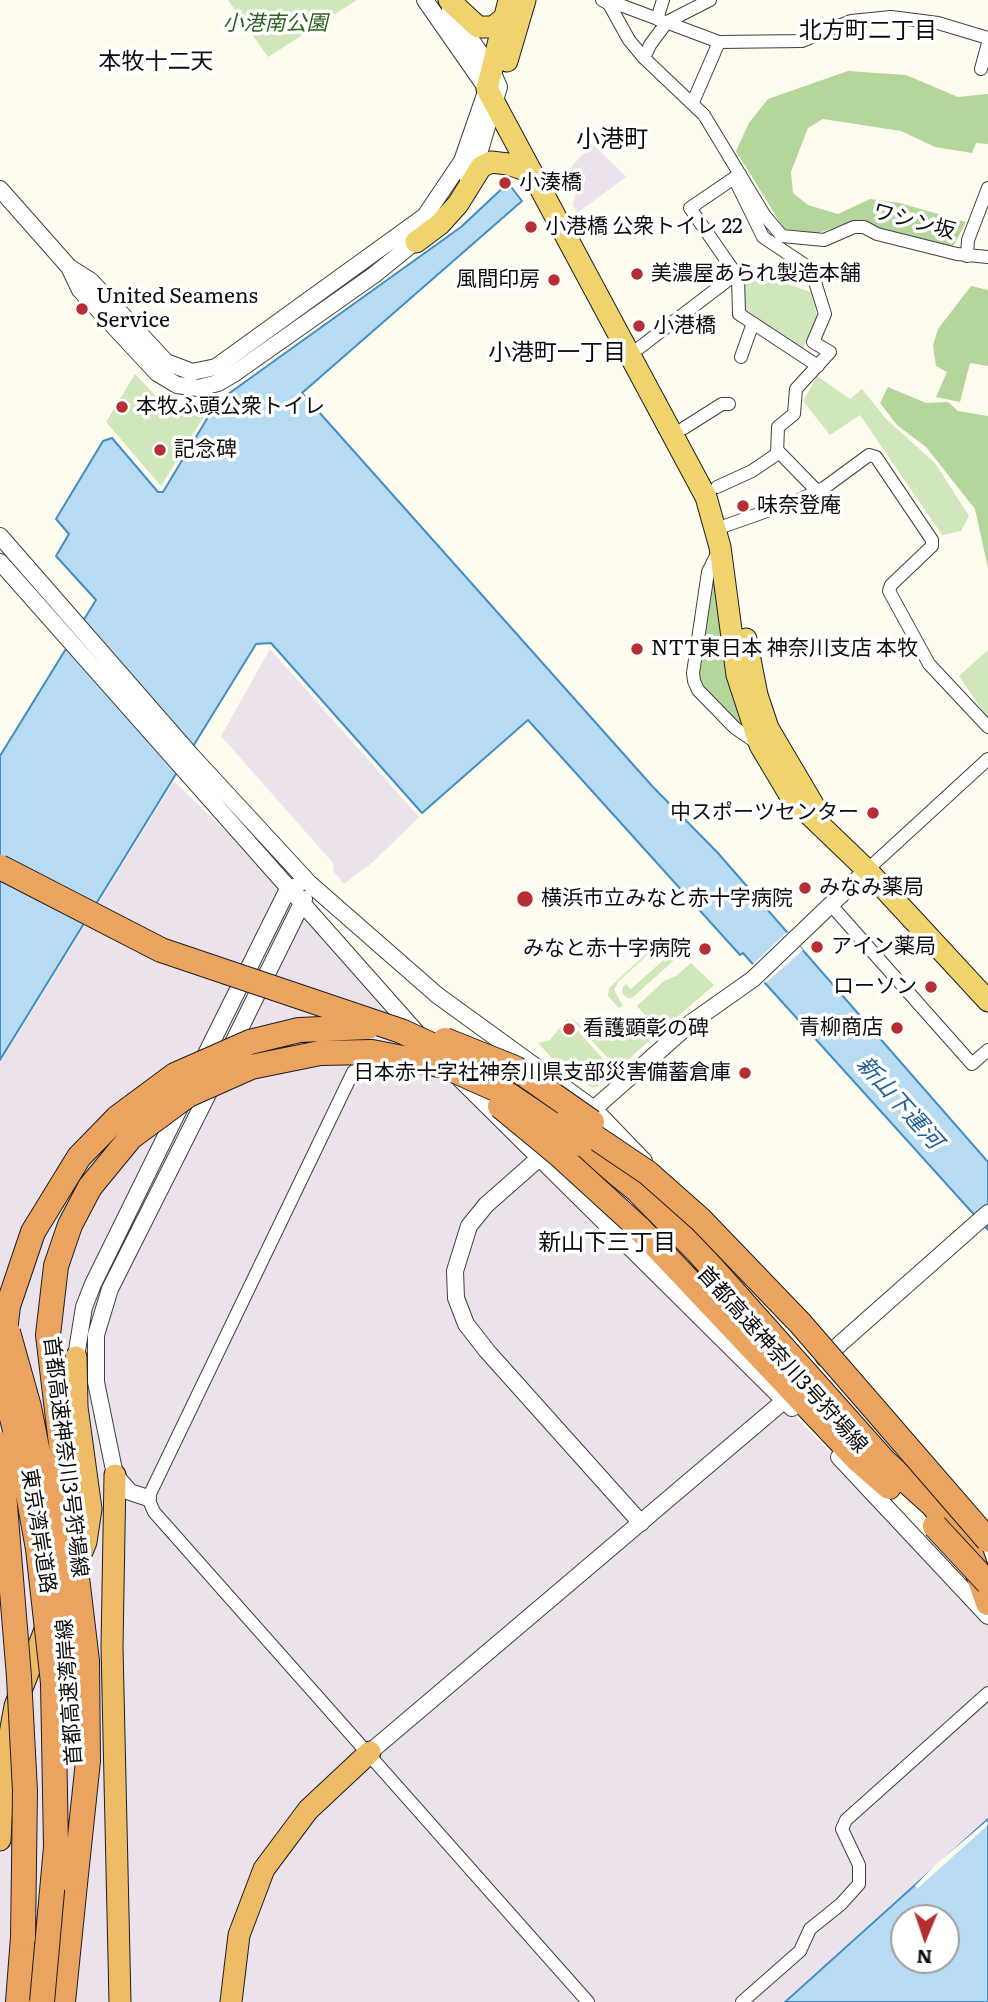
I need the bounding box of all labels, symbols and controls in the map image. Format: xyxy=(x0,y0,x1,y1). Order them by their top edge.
park label: 小港南公園 xyxy=(223,11,327,37)
district label: 北方町二丁目 xyxy=(799,17,937,45)
district label: 本牧十二天 xyxy=(99,48,213,76)
district label: 小港町 xyxy=(576,126,648,154)
place label: 小湊橋 xyxy=(519,170,582,196)
marker: 小湊橋 xyxy=(497,175,513,191)
street label: ワシン坂 xyxy=(870,199,958,245)
place label: 小港橋 公衆トイレ 22 xyxy=(545,214,743,240)
marker: 小港橋 公衆トイレ 22 xyxy=(523,219,539,235)
place label: 美濃屋あられ製造本舗 xyxy=(651,261,861,287)
marker: 美濃屋あられ製造本舗 xyxy=(629,266,645,282)
place label: 風間印房 xyxy=(456,267,540,293)
marker: 風間印房 xyxy=(546,272,562,288)
place label: United Seamens Service xyxy=(96,284,258,334)
marker: United Seamens Service xyxy=(74,301,90,317)
place label: 小港橋 xyxy=(653,313,716,339)
marker: 小港橋 xyxy=(631,318,647,334)
district label: 小港町一丁目 xyxy=(488,339,626,367)
place label: 本牧ふ頭公衆トイレ xyxy=(136,394,325,420)
marker: 本牧ふ頭公衆トイレ xyxy=(114,399,130,415)
place label: 記念碑 xyxy=(174,437,237,463)
marker: 記念碑 xyxy=(152,442,168,458)
place label: 味奈登庵 xyxy=(757,493,841,519)
marker: 味奈登庵 xyxy=(735,498,751,514)
place label: NTT東日本 神奈川支店 本牧 xyxy=(651,636,918,662)
marker: NTT東日本 神奈川支店 本牧 xyxy=(629,641,645,657)
place label: 中スポーツセンター xyxy=(670,800,859,826)
marker: 中スポーツセンター xyxy=(865,805,881,821)
place label: みなみ薬局 xyxy=(819,875,924,901)
marker: みなみ薬局 xyxy=(797,880,813,896)
place label: 横浜市立みなと赤十字病院 xyxy=(541,886,793,912)
marker: 横浜市立みなと赤十字病院 xyxy=(515,889,535,909)
place label: アイン薬局 xyxy=(831,934,936,960)
place label: みなと赤十字病院 xyxy=(523,936,691,962)
marker: アイン薬局 xyxy=(809,939,825,955)
marker: みなと赤十字病院 xyxy=(697,941,713,957)
place label: ローソン xyxy=(833,974,917,1000)
marker: ローソン xyxy=(923,979,939,995)
place label: 青柳商店 xyxy=(799,1015,883,1041)
place label: 看護顕彰の碑 xyxy=(583,1016,709,1042)
marker: 青柳商店 xyxy=(889,1020,905,1036)
marker: 看護顕彰の碑 xyxy=(561,1021,577,1037)
water label: 新山下運河 xyxy=(850,1051,948,1155)
place label: 日本赤十字社神奈川県支部災害備蓄倉庫 xyxy=(353,1060,731,1086)
marker: 日本赤十字社神奈川県支部災害備蓄倉庫 xyxy=(737,1065,753,1081)
district label: 新山下三丁目 xyxy=(538,1229,676,1257)
street label: 首都高速神奈川3号狩場線 xyxy=(692,1262,872,1458)
street label: 首都高速神奈川3号狩場線 xyxy=(38,1335,92,1579)
street label: 東京湾岸道路 xyxy=(16,1467,60,1595)
street label: 首都高速湾岸線 xyxy=(52,1618,88,1766)
north arrow xyxy=(890,1904,960,1974)
text: N xyxy=(916,1944,933,1972)

